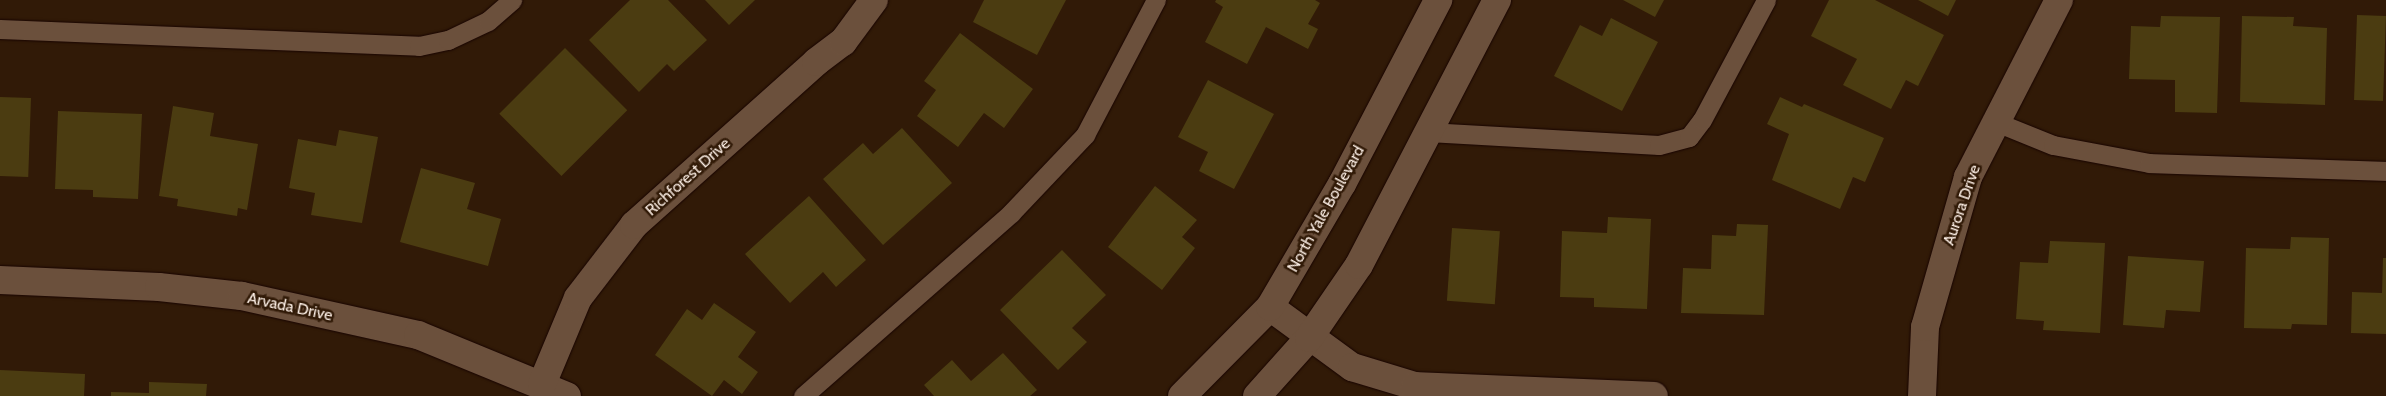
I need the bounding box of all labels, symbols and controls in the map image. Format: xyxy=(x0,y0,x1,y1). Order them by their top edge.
street label: Richforest Drive xyxy=(642,134,734,220)
street label: North Yale Boulevard xyxy=(1283,142,1369,276)
street label: Aurora Drive xyxy=(1939,162,1985,248)
street label: Arvada Drive xyxy=(246,289,334,325)

